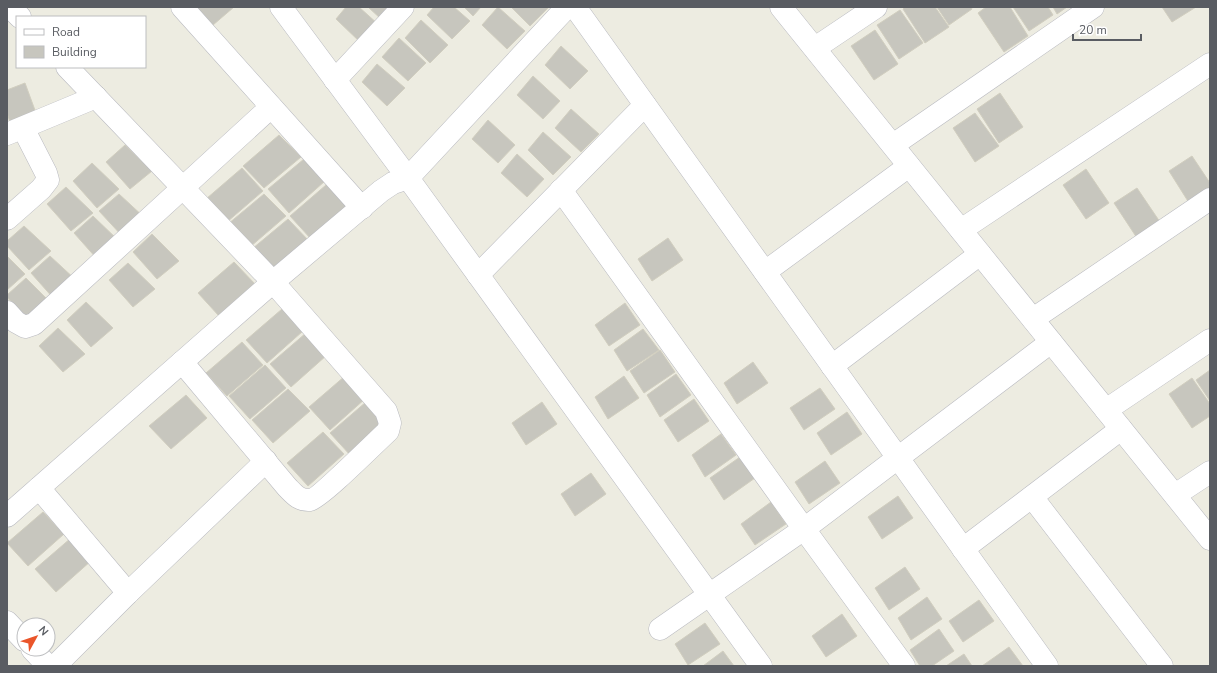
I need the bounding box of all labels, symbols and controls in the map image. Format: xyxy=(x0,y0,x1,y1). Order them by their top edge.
legend xyxy=(16,16,146,68)
scale bar xyxy=(1073,16,1141,42)
text: 20 m xyxy=(1079,22,1107,38)
text: Road xyxy=(52,24,80,40)
text: Building xyxy=(52,44,97,60)
north arrow xyxy=(16,617,56,657)
text: N xyxy=(35,623,52,639)

